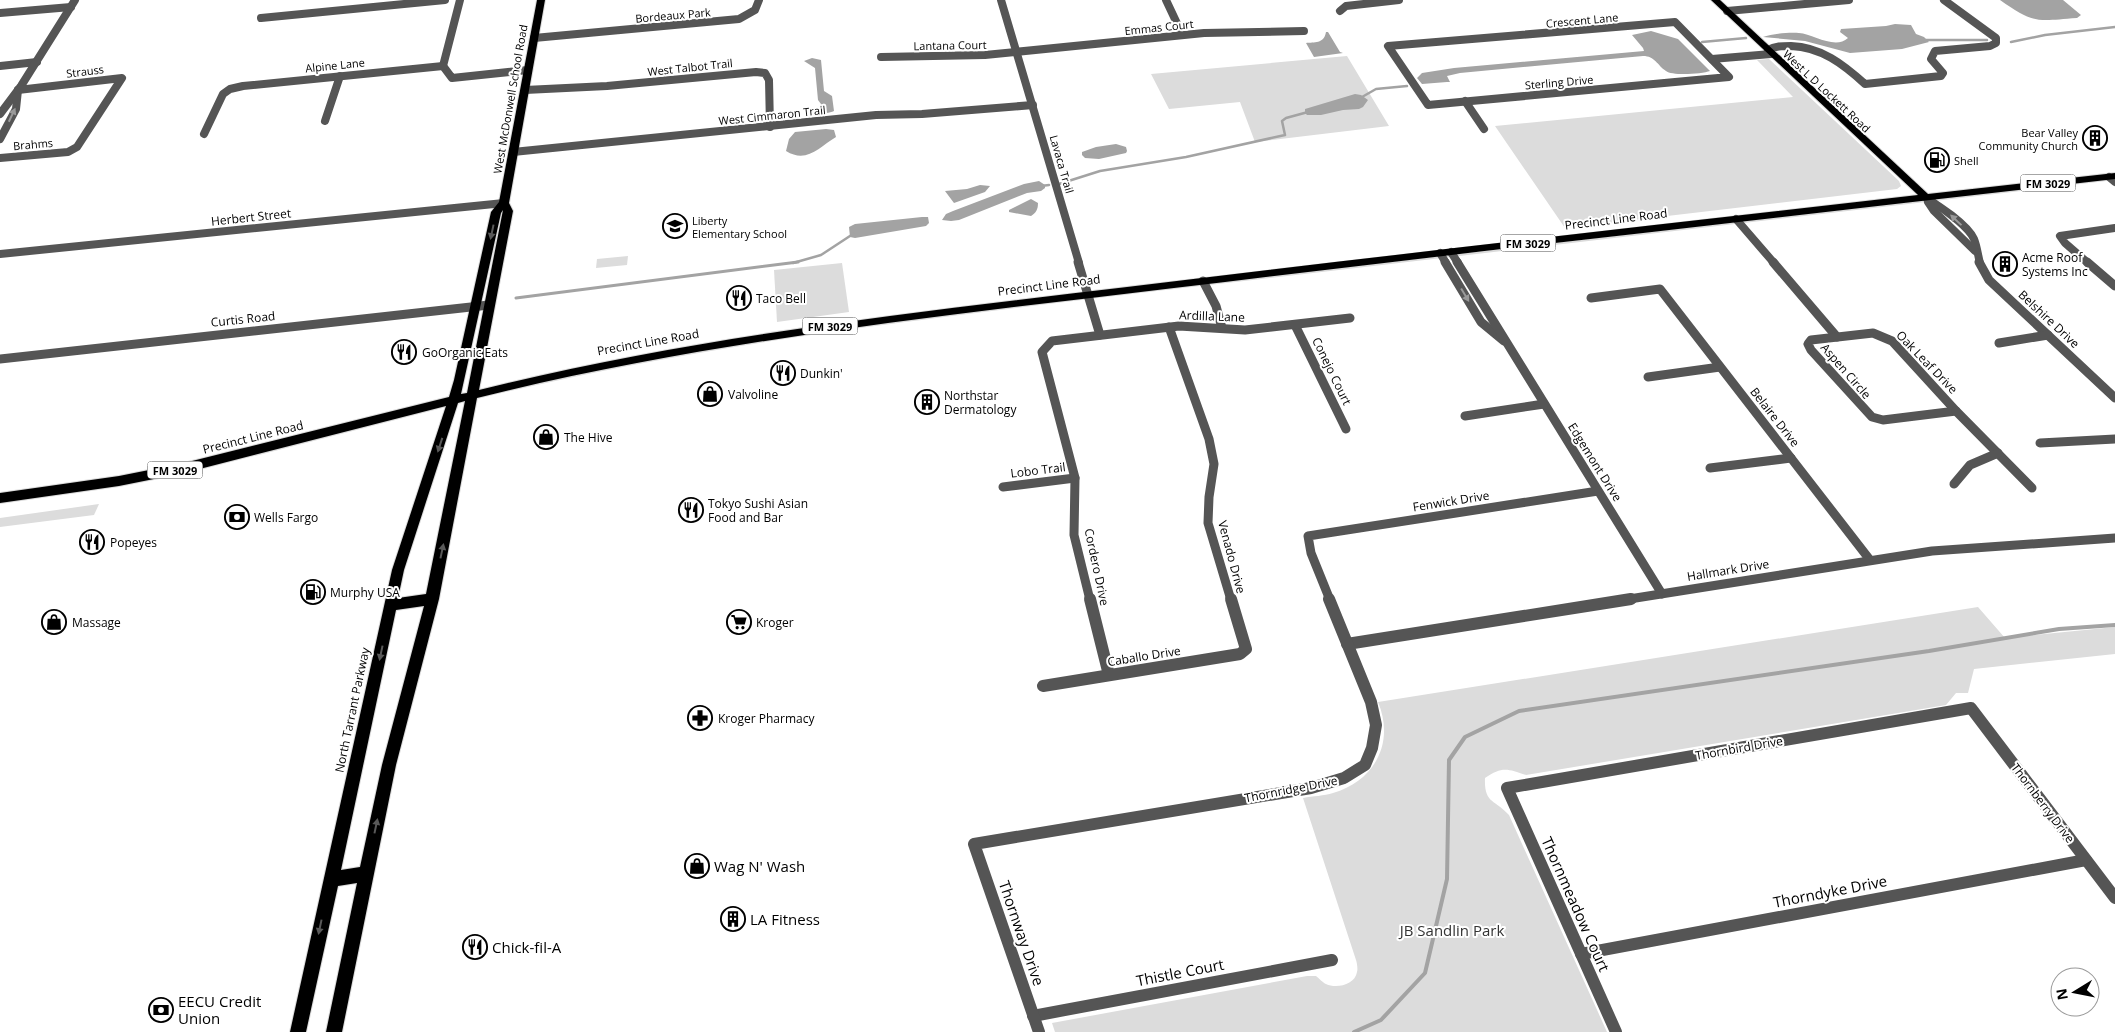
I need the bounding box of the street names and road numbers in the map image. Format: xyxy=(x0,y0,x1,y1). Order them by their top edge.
street label: Bordeaux Park xyxy=(635,4,712,26)
street label: Crescent Lane xyxy=(1545,9,1619,31)
street label: Emmas Court xyxy=(1124,16,1194,38)
street label: West McDonwell School Road xyxy=(489,23,531,175)
street label: Lantana Court xyxy=(913,37,987,53)
street label: West L D Lockett Road xyxy=(1780,47,1874,135)
street label: Alpine Lane xyxy=(304,54,366,76)
street label: West Talbot Trail xyxy=(647,55,733,79)
street label: Strauss xyxy=(65,61,105,81)
street label: Sterling Drive xyxy=(1524,72,1594,92)
street label: West Cimmaron Trail xyxy=(718,102,826,128)
street label: Lavaca Trail xyxy=(1047,133,1077,195)
street label: Brahms xyxy=(12,135,54,153)
road number: FM 3029 xyxy=(2020,174,2076,192)
street label: Herbert Street xyxy=(210,204,292,230)
street label: Precinct Line Road xyxy=(1564,204,1668,234)
road number: FM 3029 xyxy=(1500,234,1556,252)
street label: Precinct Line Road xyxy=(997,270,1101,300)
street label: Belshire Drive xyxy=(2015,286,2083,352)
street label: Ardilla Lane xyxy=(1179,306,1245,326)
street label: Curtis Road xyxy=(210,307,276,331)
road number: FM 3029 xyxy=(802,318,858,334)
street label: Precinct Line Road xyxy=(596,325,700,359)
street label: Oak Leaf Drive xyxy=(1893,327,1962,397)
street label: Conejo Court xyxy=(1308,334,1356,408)
street label: Aspen Circle xyxy=(1817,339,1875,403)
street label: Belaire Drive xyxy=(1746,384,1804,451)
street label: Precinct Line Road xyxy=(201,416,305,458)
street label: Edgemont Drive xyxy=(1564,419,1626,505)
street label: Lobo Trail xyxy=(1009,458,1067,482)
road number: FM 3029 xyxy=(148,462,202,478)
street label: Fenwick Drive xyxy=(1412,487,1491,515)
street label: Venado Drive xyxy=(1214,519,1250,596)
street label: Cordero Drive xyxy=(1081,527,1114,607)
street label: Hallmark Drive xyxy=(1686,555,1771,585)
street label: Caballo Drive xyxy=(1106,642,1182,670)
street label: North Tarrant Parkway xyxy=(330,645,374,774)
street label: Thornbird Drive xyxy=(1694,732,1784,764)
street label: Thornberry Drive xyxy=(2007,760,2079,847)
street label: Thornridge Drive xyxy=(1243,772,1339,806)
street label: Thornmeadow Court xyxy=(1537,834,1615,974)
street label: Thorndyke Drive xyxy=(1771,870,1889,912)
street label: Thornway Drive xyxy=(995,878,1049,988)
street label: Thistle Court xyxy=(1134,954,1226,990)

